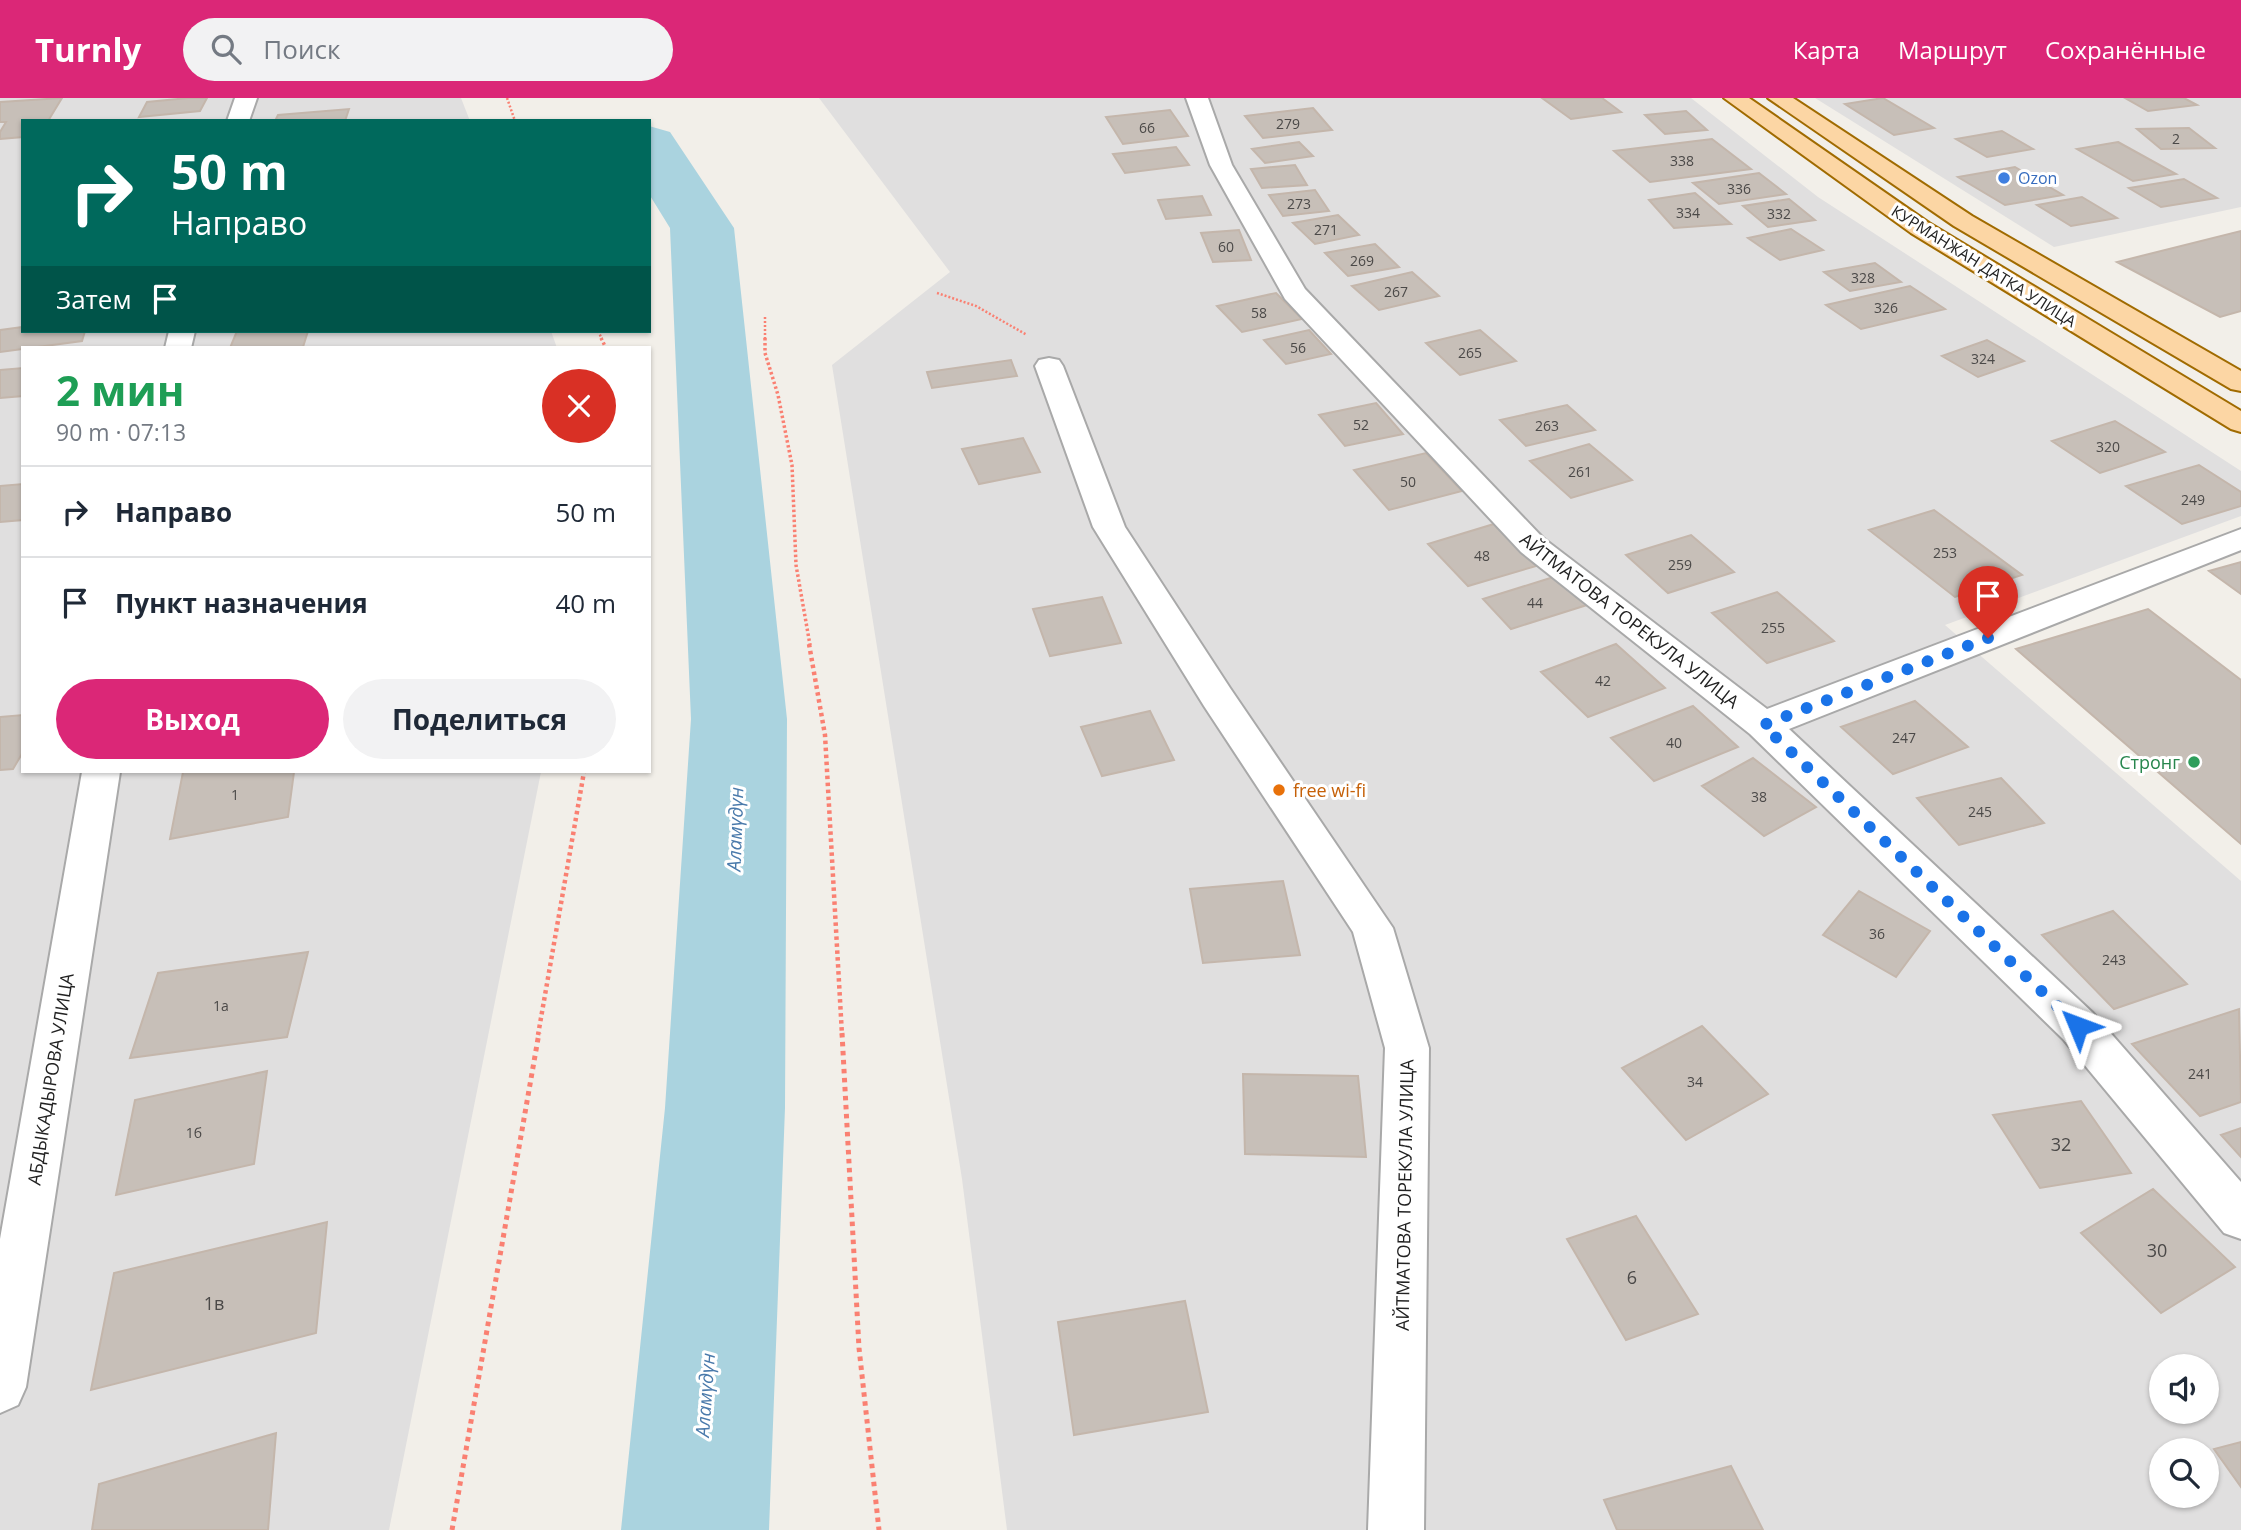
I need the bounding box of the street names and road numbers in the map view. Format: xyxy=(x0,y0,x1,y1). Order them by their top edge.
street label: КУРМАНЖАН ДАТКА УЛИЦА xyxy=(1887,200,2081,333)
street label: АЙТМАТОВА ТОРЕКУЛА УЛИЦА xyxy=(1516,527,1745,714)
street label: АБДЫКАДЫРОВА УЛИЦА xyxy=(21,971,79,1187)
street label: АЙТМАТОВА ТОРЕКУЛА УЛИЦА xyxy=(1390,1058,1418,1331)

